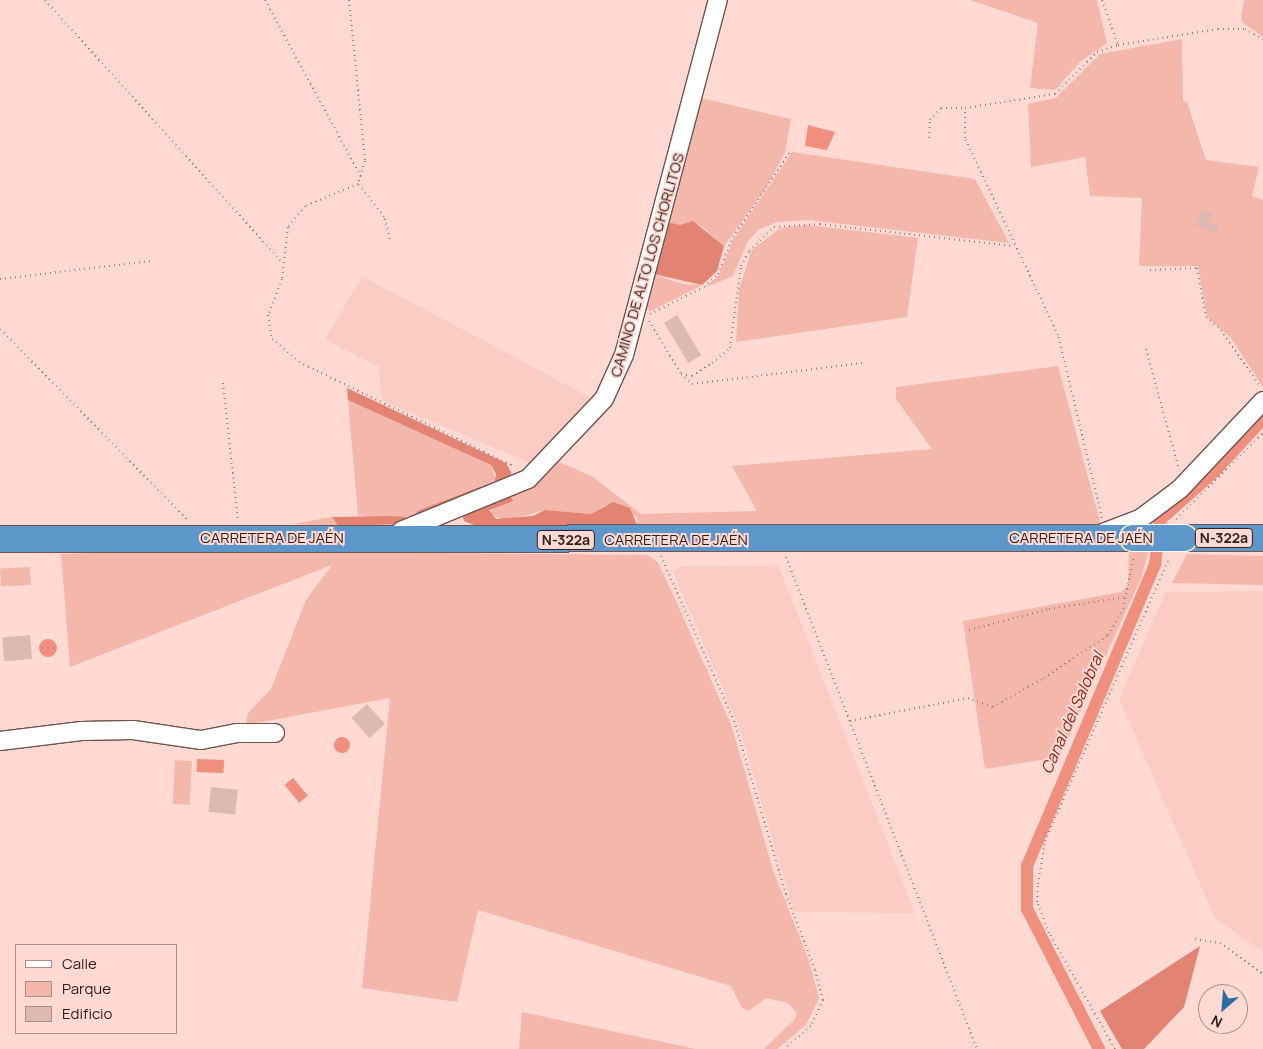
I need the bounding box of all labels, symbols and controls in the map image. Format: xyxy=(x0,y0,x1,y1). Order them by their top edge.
street label: CAMINO DE ALTO LOS CHORLITOS xyxy=(606,151,688,379)
road number: N-322a xyxy=(1194,526,1254,550)
road number: N-322a xyxy=(536,528,596,552)
street label: CARRETERA DE JAÉN xyxy=(200,529,344,547)
street label: CARRETERA DE JAÉN xyxy=(1009,529,1153,547)
street label: CARRETERA DE JAÉN xyxy=(604,531,748,549)
water label: Canal del Salobral xyxy=(1037,649,1107,777)
legend xyxy=(15,944,178,1034)
text: Calle xyxy=(62,953,97,974)
text: Parque xyxy=(62,978,111,999)
north arrow xyxy=(1198,984,1248,1034)
text: Edificio xyxy=(62,1003,112,1024)
text: N xyxy=(1208,1011,1225,1033)

